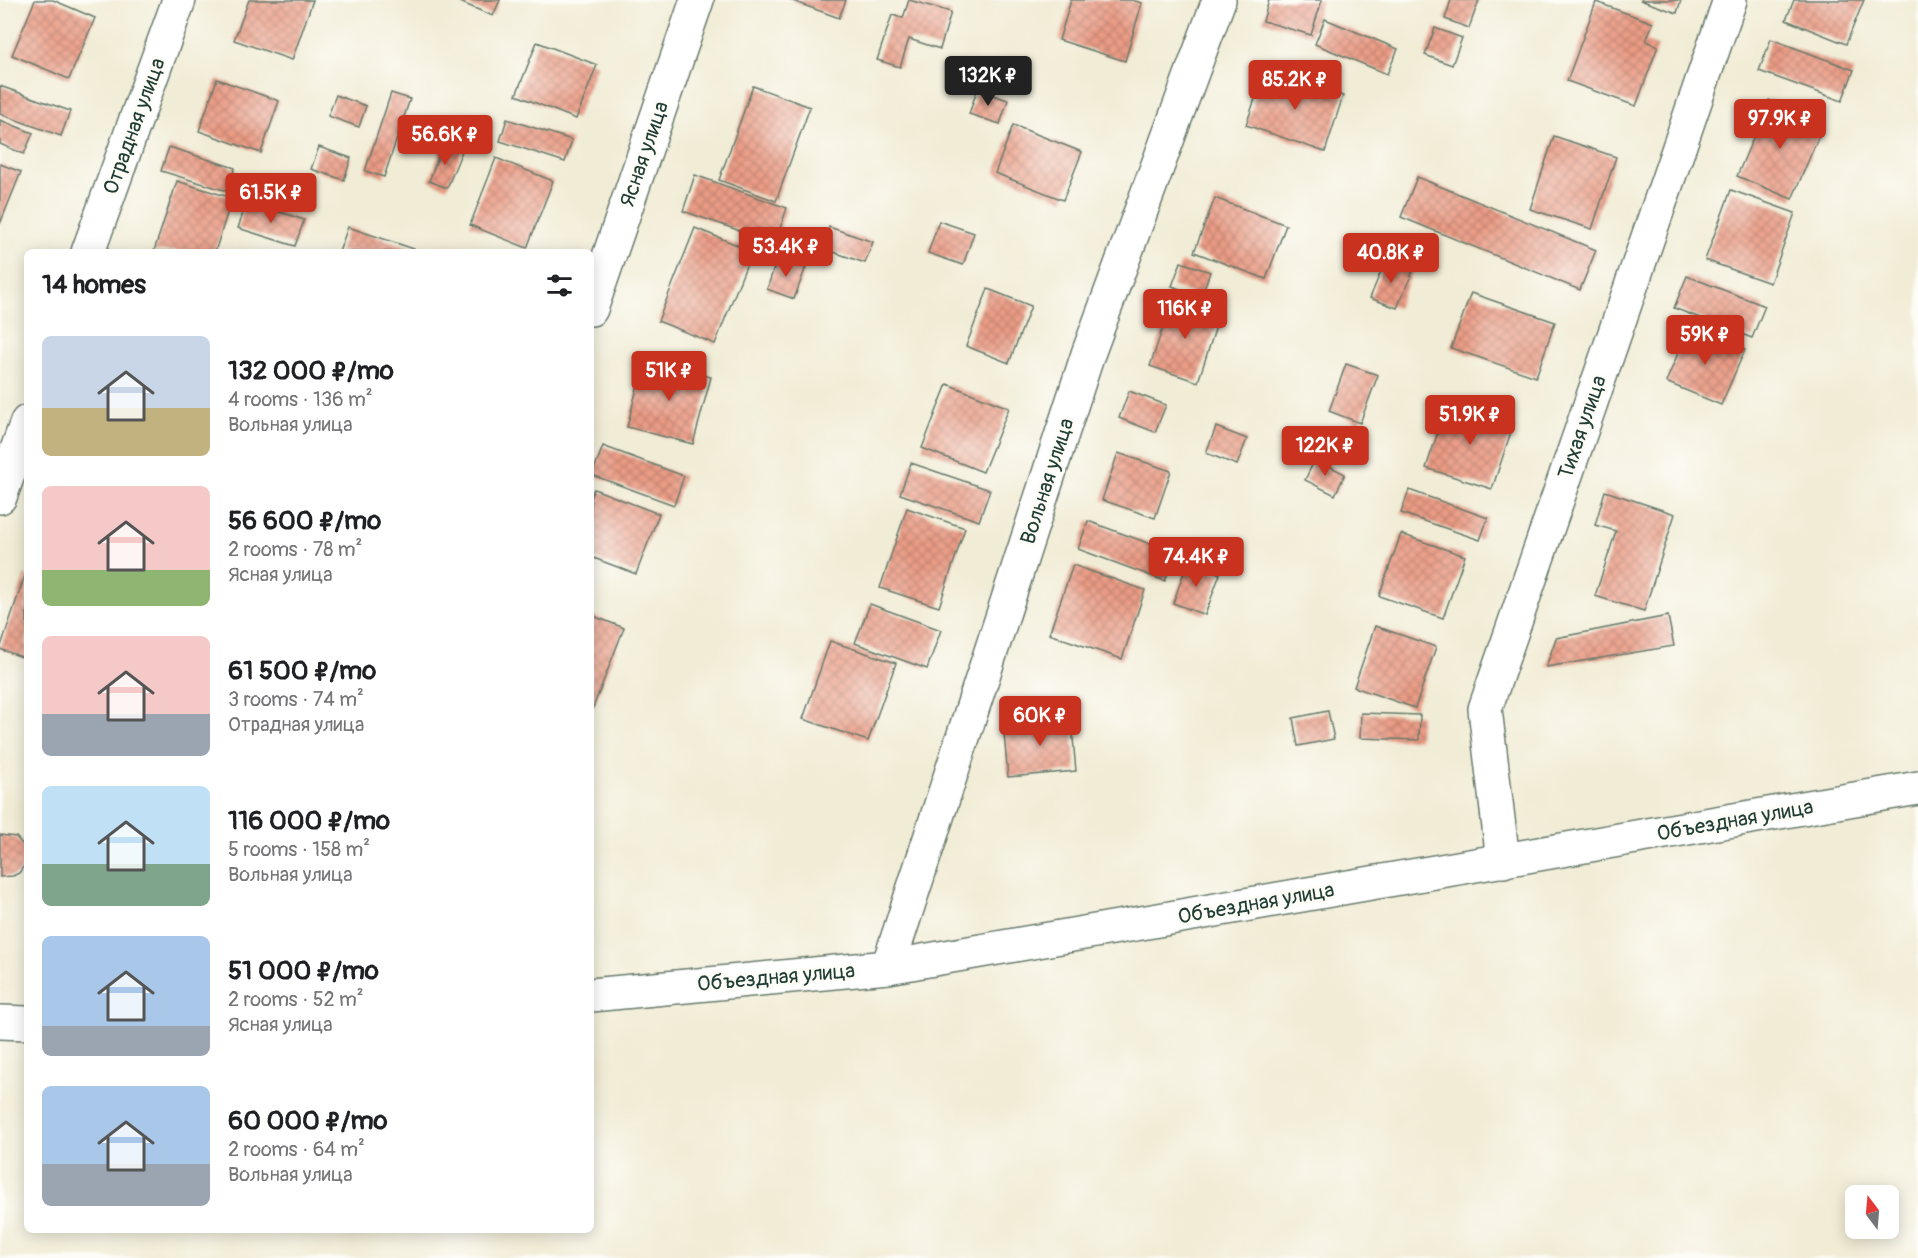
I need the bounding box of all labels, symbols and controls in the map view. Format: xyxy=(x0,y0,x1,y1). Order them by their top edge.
street label: Отрадная улица xyxy=(97,54,172,198)
pin: 132K ₽ xyxy=(939,56,1037,107)
pin: 85.2K ₽ xyxy=(1240,60,1350,111)
text: 132K ₽ xyxy=(959,63,1017,88)
text: 85.2K ₽ xyxy=(1263,67,1327,92)
street label: Ясная улица xyxy=(614,98,675,210)
pin: 97.9K ₽ xyxy=(1725,99,1835,150)
text: 97.9K ₽ xyxy=(1748,106,1812,131)
pin: 56.6K ₽ xyxy=(390,115,500,166)
text: 56.6K ₽ xyxy=(412,122,478,147)
pin: 61.5K ₽ xyxy=(216,173,326,224)
text: 61.5K ₽ xyxy=(239,180,303,205)
pin: 53.4K ₽ xyxy=(731,227,841,278)
pin: 40.8K ₽ xyxy=(1336,233,1446,284)
text: 53.4K ₽ xyxy=(753,234,819,259)
text: 40.8K ₽ xyxy=(1357,240,1425,265)
text: 14 homes xyxy=(42,269,146,301)
icon: filters xyxy=(543,269,576,302)
pin: 116K ₽ xyxy=(1136,289,1234,340)
text: 116K ₽ xyxy=(1157,296,1213,321)
pin: 59K ₽ xyxy=(1663,315,1747,366)
text: 59K ₽ xyxy=(1680,322,1730,347)
pin: 51K ₽ xyxy=(627,351,711,402)
text: 132 000 ₽/mo xyxy=(228,355,394,387)
text: 51K ₽ xyxy=(645,358,693,383)
icon: home xyxy=(90,360,162,432)
street label: Тихая улица xyxy=(1552,372,1613,483)
text: 4 rooms · 136 m² xyxy=(228,387,373,412)
pin: 51.9K ₽ xyxy=(1415,395,1525,446)
text: 51.9K ₽ xyxy=(1439,402,1501,427)
text: Вольная улица xyxy=(228,412,353,437)
street label: Вольная улица xyxy=(1014,415,1081,548)
pin: 122K ₽ xyxy=(1276,426,1374,477)
text: 122K ₽ xyxy=(1296,433,1354,458)
text: 56 600 ₽/mo xyxy=(228,505,381,537)
icon: home xyxy=(90,510,162,582)
text: 2 rooms · 78 m² xyxy=(228,537,362,562)
pin: 74.4K ₽ xyxy=(1141,537,1251,588)
text: 74.4K ₽ xyxy=(1163,544,1229,569)
text: Ясная улица xyxy=(228,562,333,587)
text: 61 500 ₽/mo xyxy=(228,655,376,687)
icon: home xyxy=(90,660,162,732)
text: 3 rooms · 74 m² xyxy=(228,687,364,712)
pin: 60K ₽ xyxy=(998,696,1082,747)
text: 60K ₽ xyxy=(1013,703,1067,728)
text: Отрадная улица xyxy=(228,712,364,737)
street label: Объездная улица xyxy=(1655,793,1815,848)
text: 116 000 ₽/mo xyxy=(228,805,390,837)
icon: home xyxy=(90,810,162,882)
text: 5 rooms · 158 m² xyxy=(228,837,370,862)
text: Вольная улица xyxy=(228,862,353,887)
street label: Объездная улица xyxy=(1176,876,1336,931)
text: 51 000 ₽/mo xyxy=(228,955,379,987)
street label: Объездная улица xyxy=(696,957,856,998)
icon: home xyxy=(90,960,162,1032)
text: 2 rooms · 52 m² xyxy=(228,987,364,1012)
text: Ясная улица xyxy=(228,1012,333,1037)
text: 60 000 ₽/mo xyxy=(228,1105,387,1137)
icon: home xyxy=(90,1110,162,1182)
text: 2 rooms · 64 m² xyxy=(228,1137,365,1162)
text: Вольная улица xyxy=(228,1162,353,1187)
north arrow xyxy=(1845,1185,1899,1239)
map controls xyxy=(1845,1185,1899,1239)

